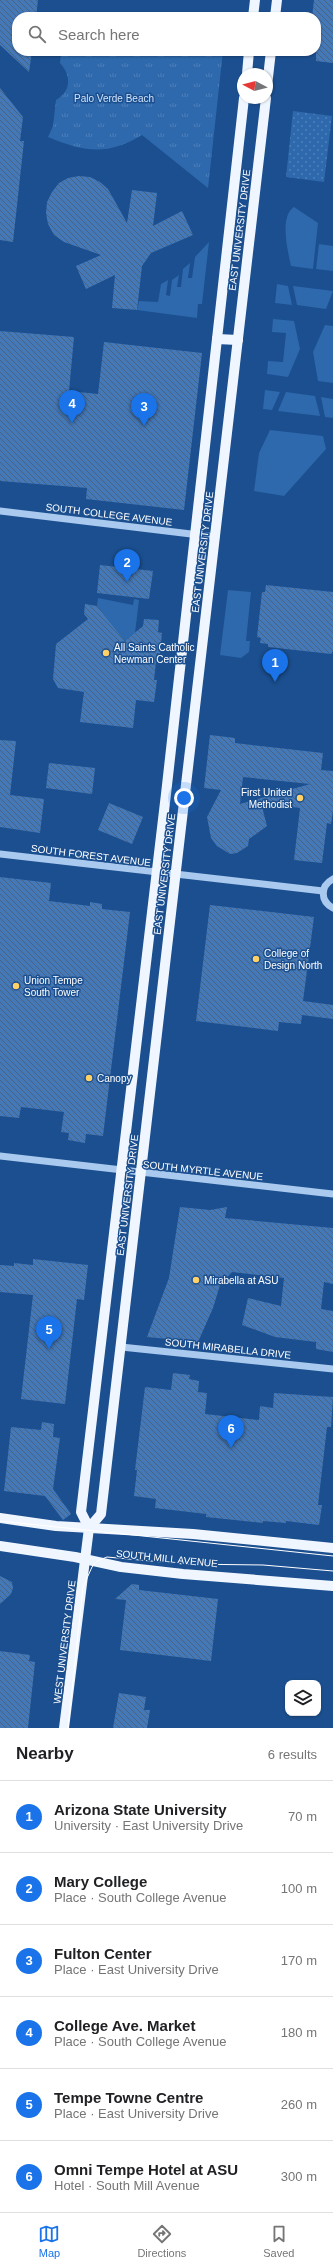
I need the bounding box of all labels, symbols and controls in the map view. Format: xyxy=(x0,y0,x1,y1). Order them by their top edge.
search box xyxy=(12,12,321,56)
icon: search xyxy=(26,23,48,45)
text: Search here xyxy=(58,26,140,43)
north arrow xyxy=(237,68,273,104)
park label: Palo Verde Beach xyxy=(74,93,154,104)
street label: EAST UNIVERSITY DRIVE xyxy=(227,169,252,291)
pin: 4 xyxy=(59,390,85,423)
pin: 3 xyxy=(131,393,157,426)
street label: EAST UNIVERSITY DRIVE xyxy=(190,491,215,613)
street label: SOUTH COLLEGE AVENUE xyxy=(45,501,173,528)
pin: 2 xyxy=(114,549,140,582)
place label: All Saints Catholic Newman Center xyxy=(114,642,195,665)
marker: All Saints Catholic Newman Center xyxy=(101,648,111,658)
pin: 1 xyxy=(262,649,288,682)
place label: First United Methodist xyxy=(241,787,292,810)
your location xyxy=(174,788,194,808)
marker: First United Methodist xyxy=(295,793,305,803)
street label: EAST UNIVERSITY DRIVE xyxy=(152,813,177,935)
street label: SOUTH FOREST AVENUE xyxy=(30,843,152,868)
place label: College of Design North xyxy=(264,948,322,971)
marker: College of Design North xyxy=(251,954,261,964)
place label: Union Tempe South Tower xyxy=(24,975,83,998)
marker: Union Tempe South Tower xyxy=(11,981,21,991)
marker: Canopy xyxy=(84,1073,94,1083)
place label: Canopy xyxy=(97,1073,131,1084)
street label: EAST UNIVERSITY DRIVE xyxy=(115,1134,140,1256)
street label: SOUTH MYRTLE AVENUE xyxy=(142,1159,264,1182)
marker: Mirabella at ASU xyxy=(191,1275,201,1285)
place label: Mirabella at ASU xyxy=(204,1275,278,1286)
pin: 5 xyxy=(36,1316,62,1349)
street label: SOUTH MIRABELLA DRIVE xyxy=(164,1336,292,1361)
pin: 6 xyxy=(218,1415,244,1448)
street label: SOUTH MILL AVENUE xyxy=(116,1548,219,1569)
street label: WEST UNIVERSITY DRIVE xyxy=(51,1579,78,1705)
map controls xyxy=(285,1680,321,1716)
button: layers xyxy=(285,1680,321,1716)
text: Nearby xyxy=(16,1744,74,1763)
text: 6 results xyxy=(268,1747,317,1762)
text: Arizona State University xyxy=(54,1801,227,1818)
text: 1 xyxy=(25,1809,33,1824)
text: 70 m xyxy=(288,1809,317,1824)
text: University · East University Drive xyxy=(54,1818,243,1833)
text: Mary College xyxy=(54,1873,147,1890)
text: 2 xyxy=(25,1881,33,1896)
text: 100 m xyxy=(281,1881,317,1896)
text: Place · South College Avenue xyxy=(54,1890,227,1905)
text: Fulton Center xyxy=(54,1945,152,1962)
text: 3 xyxy=(25,1953,33,1968)
text: 170 m xyxy=(281,1953,317,1968)
text: Place · East University Drive xyxy=(54,1962,219,1977)
text: College Ave. Market xyxy=(54,2017,195,2034)
text: 4 xyxy=(25,2025,33,2040)
text: 180 m xyxy=(281,2025,317,2040)
text: Place · South College Avenue xyxy=(54,2034,227,2049)
text: Tempe Towne Centre xyxy=(54,2089,203,2106)
text: 5 xyxy=(25,2097,33,2112)
text: 260 m xyxy=(281,2097,317,2112)
text: Place · East University Drive xyxy=(54,2106,219,2121)
text: Omni Tempe Hotel at ASU xyxy=(54,2161,238,2178)
text: 6 xyxy=(25,2169,33,2184)
text: 300 m xyxy=(281,2169,317,2184)
text: Hotel · South Mill Avenue xyxy=(54,2178,200,2193)
tab: Map xyxy=(38,2223,60,2259)
tab: Directions xyxy=(137,2223,186,2259)
tab: Saved xyxy=(263,2223,294,2259)

